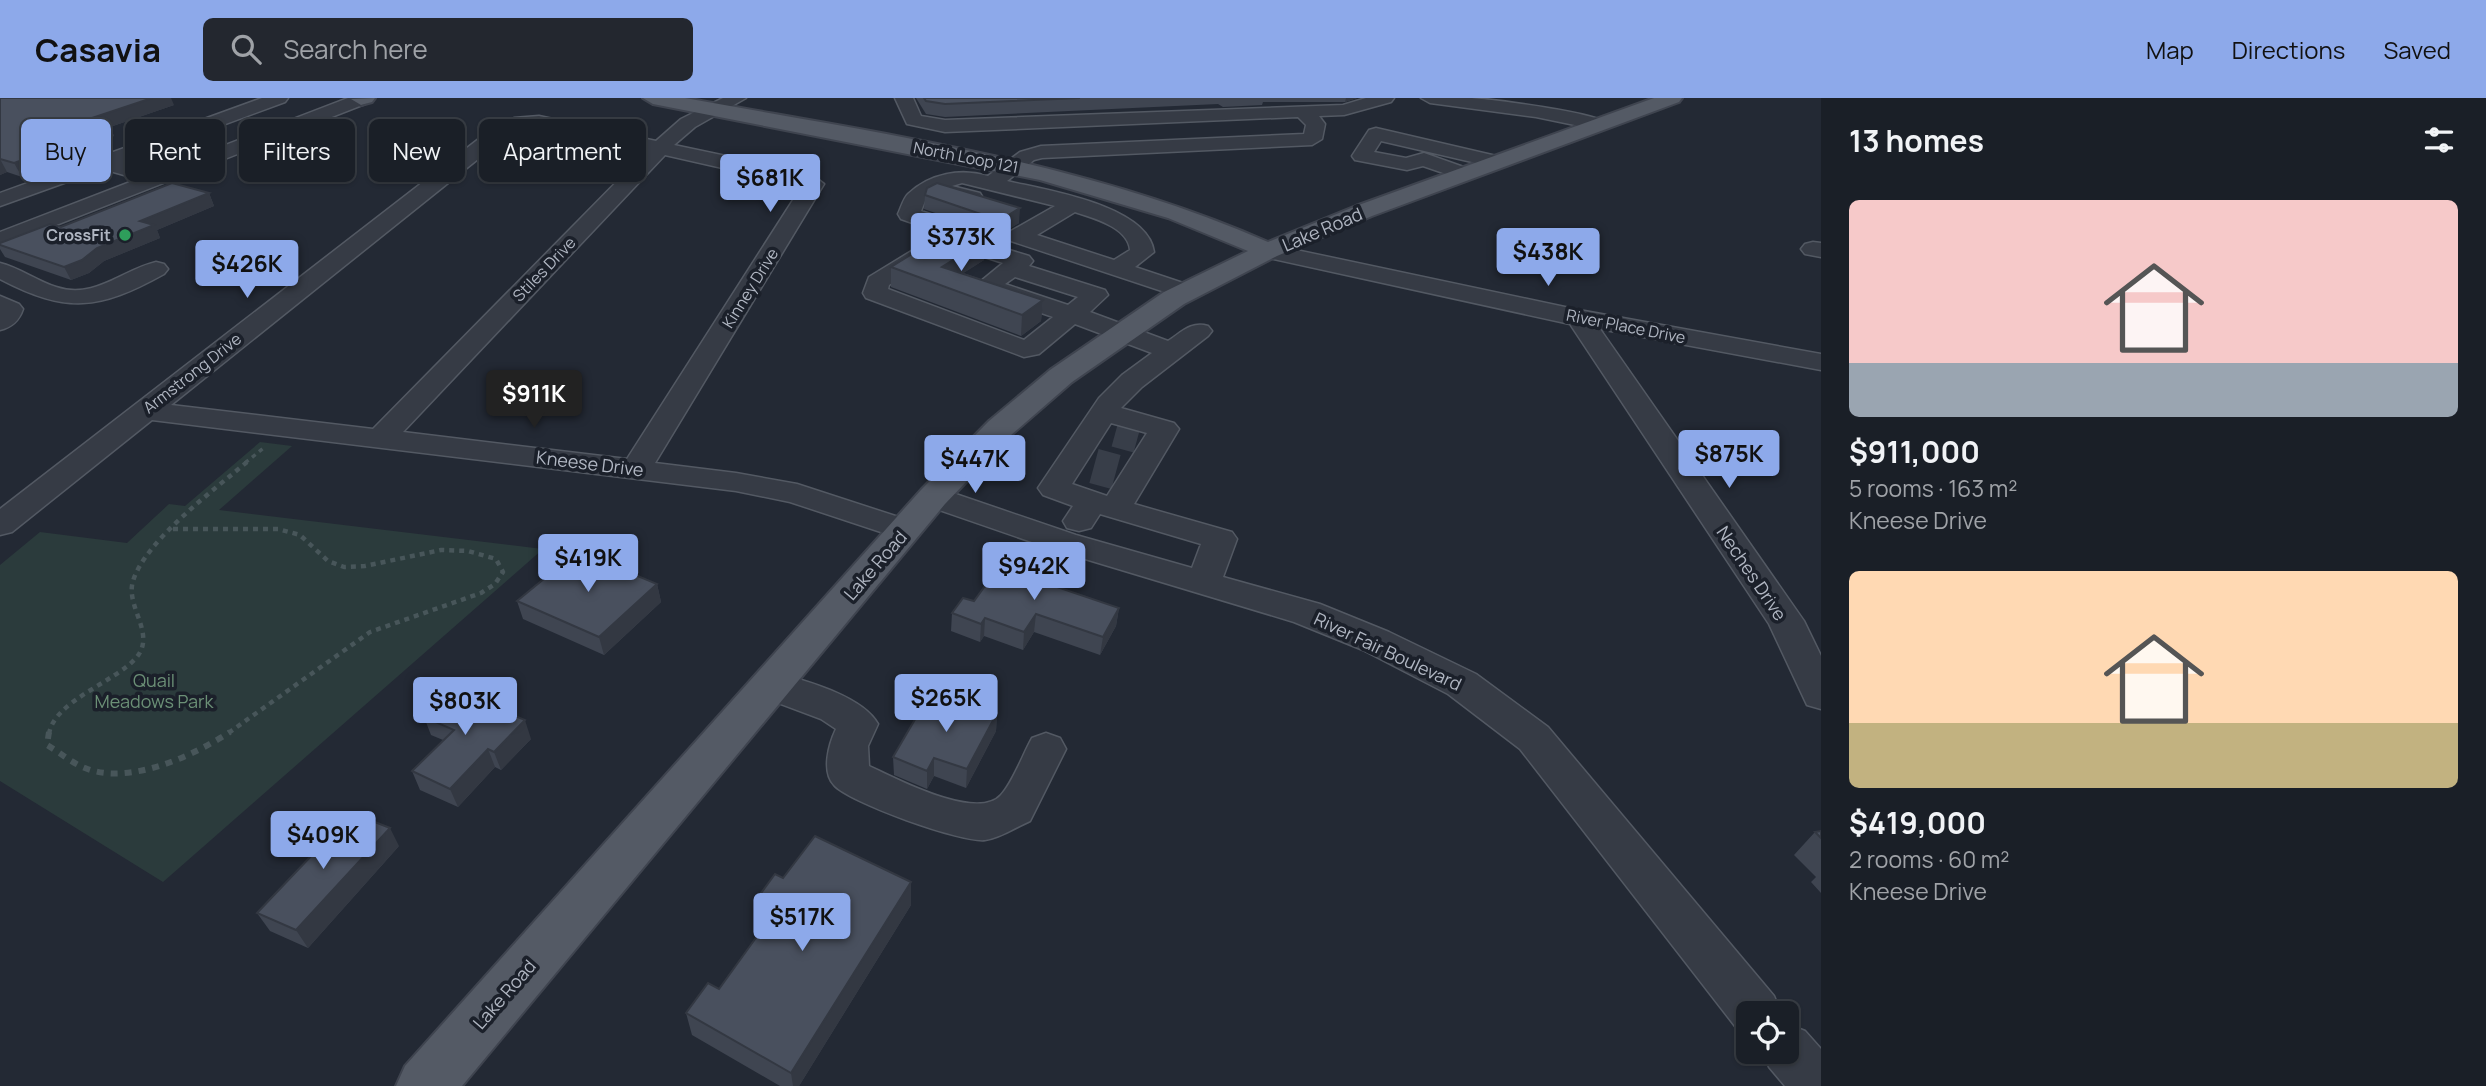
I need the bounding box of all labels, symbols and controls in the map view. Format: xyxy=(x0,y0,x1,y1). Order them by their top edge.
search box xyxy=(203,18,693,81)
text: Casavia xyxy=(35,27,161,72)
icon: search xyxy=(227,30,265,68)
text: Search here xyxy=(283,31,428,67)
text: Map xyxy=(2146,33,2194,66)
text: Directions xyxy=(2232,33,2345,66)
text: Saved xyxy=(2383,33,2451,66)
chip: Buy xyxy=(21,119,111,182)
chip: Rent xyxy=(125,119,225,182)
chip: Filters xyxy=(239,119,355,182)
chip: New xyxy=(369,119,465,182)
chip: Apartment xyxy=(479,119,646,182)
text: 13 homes xyxy=(1849,120,1984,161)
icon: filters xyxy=(2420,121,2458,159)
street label: North Loop 121 xyxy=(912,136,1020,178)
pin: $681K xyxy=(721,155,819,214)
text: $681K xyxy=(736,161,804,193)
street label: Lake Road xyxy=(1278,201,1366,257)
pin: $373K xyxy=(912,214,1010,273)
text: $373K xyxy=(927,220,995,252)
place label: CrossFit xyxy=(46,224,111,246)
marker: CrossFit xyxy=(117,227,133,243)
pin: $438K xyxy=(1499,228,1597,288)
street label: Stiles Drive xyxy=(508,232,580,306)
text: $438K xyxy=(1513,235,1583,267)
pin: $426K xyxy=(198,240,296,300)
street label: Kinney Drive xyxy=(717,244,783,332)
icon: home xyxy=(2091,245,2217,371)
text: $426K xyxy=(211,247,283,279)
street label: River Place Drive xyxy=(1565,304,1687,348)
street label: Armstrong Drive xyxy=(138,328,246,418)
pin: $911K xyxy=(485,370,583,430)
text: $911K xyxy=(502,377,566,409)
pin: $875K xyxy=(1680,430,1778,490)
text: $911,000 xyxy=(1849,431,1980,472)
pin: $447K xyxy=(926,436,1024,495)
text: $875K xyxy=(1694,437,1764,469)
text: $447K xyxy=(940,442,1010,474)
street label: Kneese Drive xyxy=(535,445,645,481)
text: 5 rooms · 163 m² xyxy=(1849,472,2017,504)
text: Kneese Drive xyxy=(1849,504,1987,536)
street label: Neches Drive xyxy=(1712,521,1792,625)
street label: Lake Road xyxy=(838,525,912,605)
pin: $419K xyxy=(539,534,637,594)
text: $419K xyxy=(554,541,622,573)
pin: $942K xyxy=(985,542,1083,602)
text: $942K xyxy=(998,549,1070,581)
street label: River Fair Boulevard xyxy=(1310,606,1466,696)
icon: home xyxy=(2091,616,2217,742)
park label: Quail Meadows Park xyxy=(95,668,214,713)
pin: $265K xyxy=(897,674,995,734)
pin: $803K xyxy=(416,678,514,737)
text: $265K xyxy=(911,681,981,713)
text: $803K xyxy=(429,684,501,716)
text: $419,000 xyxy=(1849,802,1986,843)
pin: $409K xyxy=(274,812,372,871)
text: $409K xyxy=(287,818,359,850)
text: 2 rooms · 60 m² xyxy=(1849,843,2010,875)
text: Kneese Drive xyxy=(1849,875,1987,907)
pin: $517K xyxy=(753,894,851,953)
text: $517K xyxy=(769,900,835,932)
street label: Lake Road xyxy=(467,954,541,1034)
map controls xyxy=(1736,1001,1799,1064)
button: locate xyxy=(1736,1001,1799,1064)

